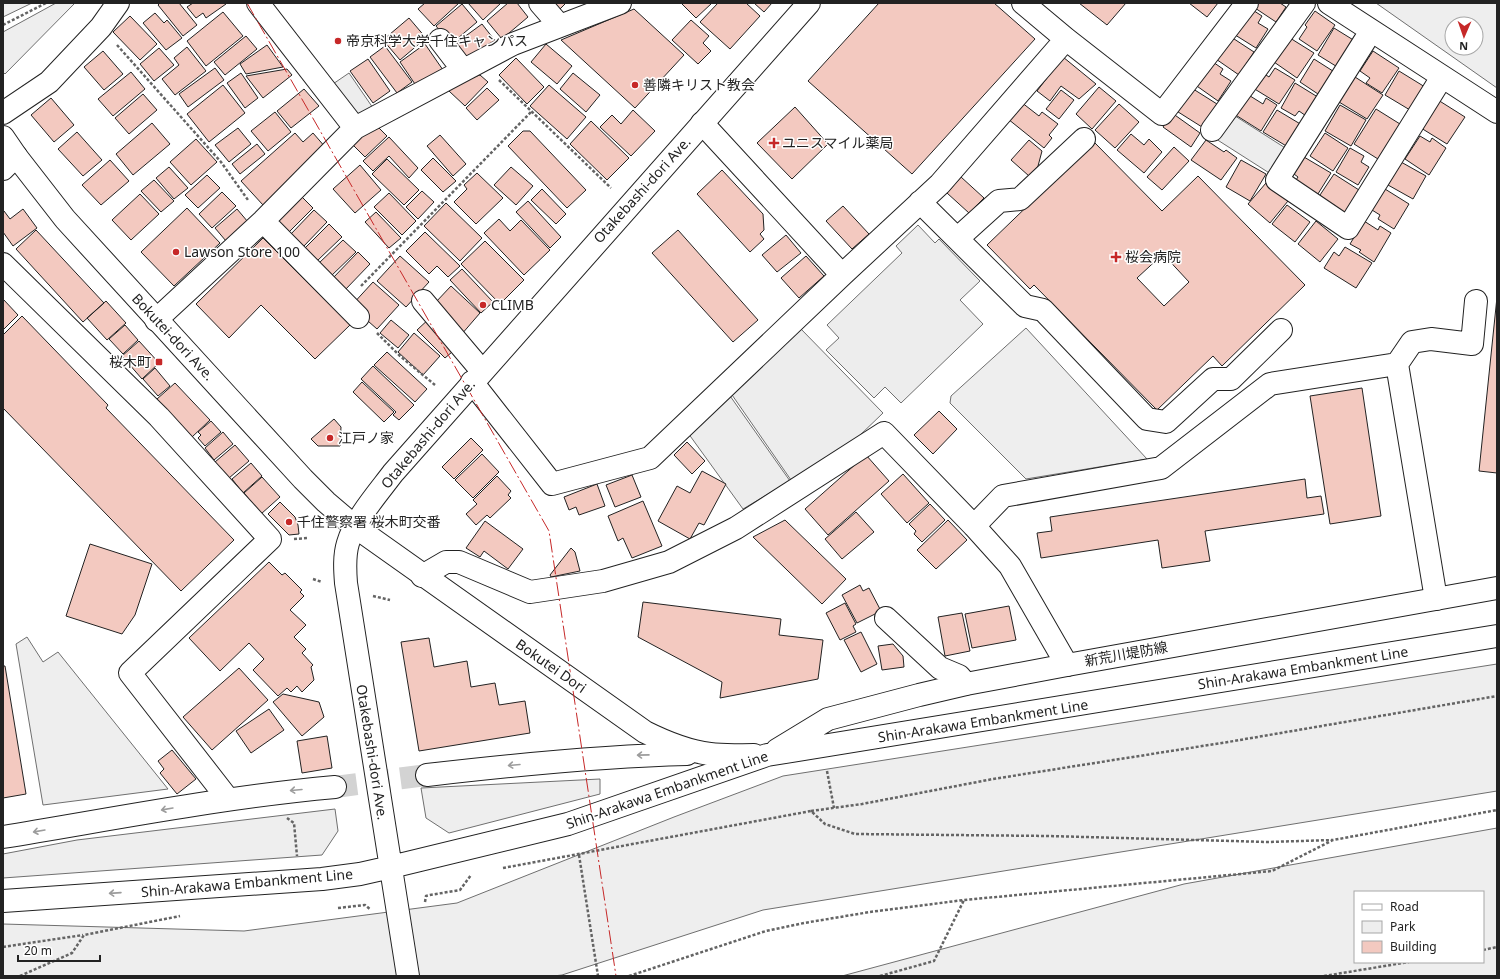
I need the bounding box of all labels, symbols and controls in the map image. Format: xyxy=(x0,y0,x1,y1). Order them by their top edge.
north arrow xyxy=(1444,16,1484,56)
place label: 帝京科学大学千住キャンパス xyxy=(346,31,528,50)
marker: 帝京科学大学千住キャンパス xyxy=(333,36,343,46)
text: N xyxy=(1459,39,1468,54)
place label: 善隣キリスト教会 xyxy=(643,75,755,94)
marker: 善隣キリスト教会 xyxy=(630,80,640,90)
street label: Otakebashi-dori Ave. xyxy=(589,132,695,247)
place label: ユニスマイル薬局 xyxy=(782,133,894,152)
marker: ユニスマイル薬局 xyxy=(769,138,779,148)
place label: Lawson Store 100 xyxy=(184,242,300,261)
marker: Lawson Store 100 xyxy=(171,247,181,257)
place label: 桜会病院 xyxy=(1125,247,1181,266)
marker: 桜会病院 xyxy=(1110,251,1122,263)
street label: Bokutei-dori Ave. xyxy=(128,289,219,384)
place label: CLIMB xyxy=(491,295,534,314)
marker: CLIMB xyxy=(478,300,488,310)
place label: 桜木町 xyxy=(109,352,151,371)
marker: 桜木町 xyxy=(154,357,164,367)
street label: Otakebashi-dori Ave. xyxy=(376,375,479,492)
place label: 江戸ノ家 xyxy=(338,428,394,447)
marker: 江戸ノ家 xyxy=(325,433,335,443)
place label: 千住警察署 桜木町交番 xyxy=(297,512,441,531)
marker: 千住警察署 桜木町交番 xyxy=(284,517,294,527)
street label: Bokutei Dori xyxy=(512,634,590,697)
street label: 新荒川堤防線 xyxy=(1083,637,1169,670)
street label: Shin-Arakawa Embankment Line xyxy=(1196,641,1409,694)
street label: Otakebashi-dori Ave. xyxy=(352,683,393,821)
street label: Shin-Arakawa Embankment Line xyxy=(876,694,1089,747)
street label: Shin-Arakawa Embankment Line xyxy=(563,746,770,833)
one-way arrow xyxy=(637,752,650,759)
one-way arrow xyxy=(508,761,521,769)
one-way arrow xyxy=(290,787,303,794)
one-way arrow xyxy=(161,806,174,814)
one-way arrow xyxy=(33,827,46,835)
street label: Shin-Arakawa Embankment Line xyxy=(140,864,354,901)
one-way arrow xyxy=(109,890,122,897)
legend xyxy=(1354,891,1484,963)
text: Road xyxy=(1390,898,1419,915)
text: Park xyxy=(1390,918,1416,935)
scale bar xyxy=(18,937,100,963)
text: Building xyxy=(1390,938,1437,955)
text: 20 m xyxy=(24,942,52,959)

